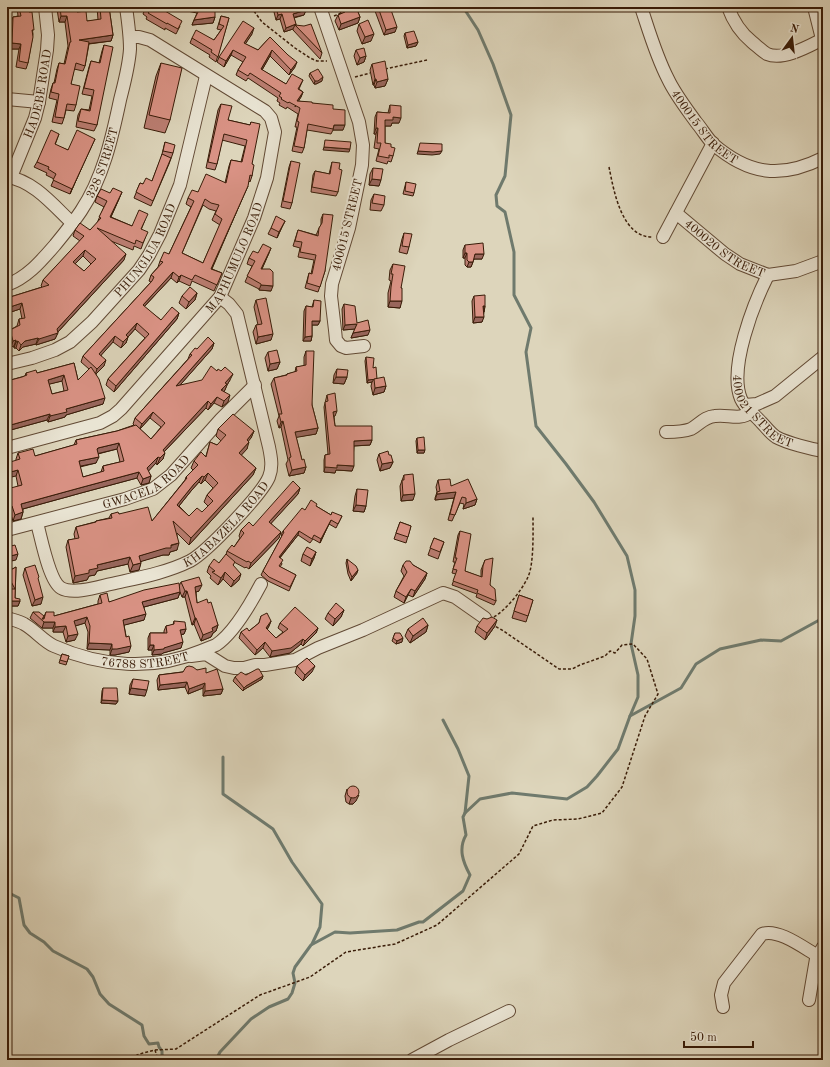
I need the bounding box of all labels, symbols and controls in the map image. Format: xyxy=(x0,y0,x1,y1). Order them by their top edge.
north arrow xyxy=(772,18,812,58)
text: N xyxy=(789,23,800,36)
street label: HADEBE ROAD xyxy=(22,49,54,140)
street label: 400015 STREET xyxy=(668,88,740,167)
street label: 328 STREET xyxy=(85,126,121,200)
street label: 400015 STREET xyxy=(330,178,365,273)
street label: MAPHUMULO ROAD xyxy=(204,201,266,315)
street label: PHUNGLUA ROAD xyxy=(113,202,179,300)
street label: 400020 STREET xyxy=(682,218,767,280)
street label: 400021 STREET xyxy=(730,375,794,450)
street label: GWACELA ROAD xyxy=(101,453,193,512)
street label: KHABAZELA ROAD xyxy=(182,480,272,570)
street label: 76788 STREET xyxy=(100,651,190,671)
scale bar xyxy=(684,1023,753,1049)
text: 50 m xyxy=(690,1031,717,1044)

